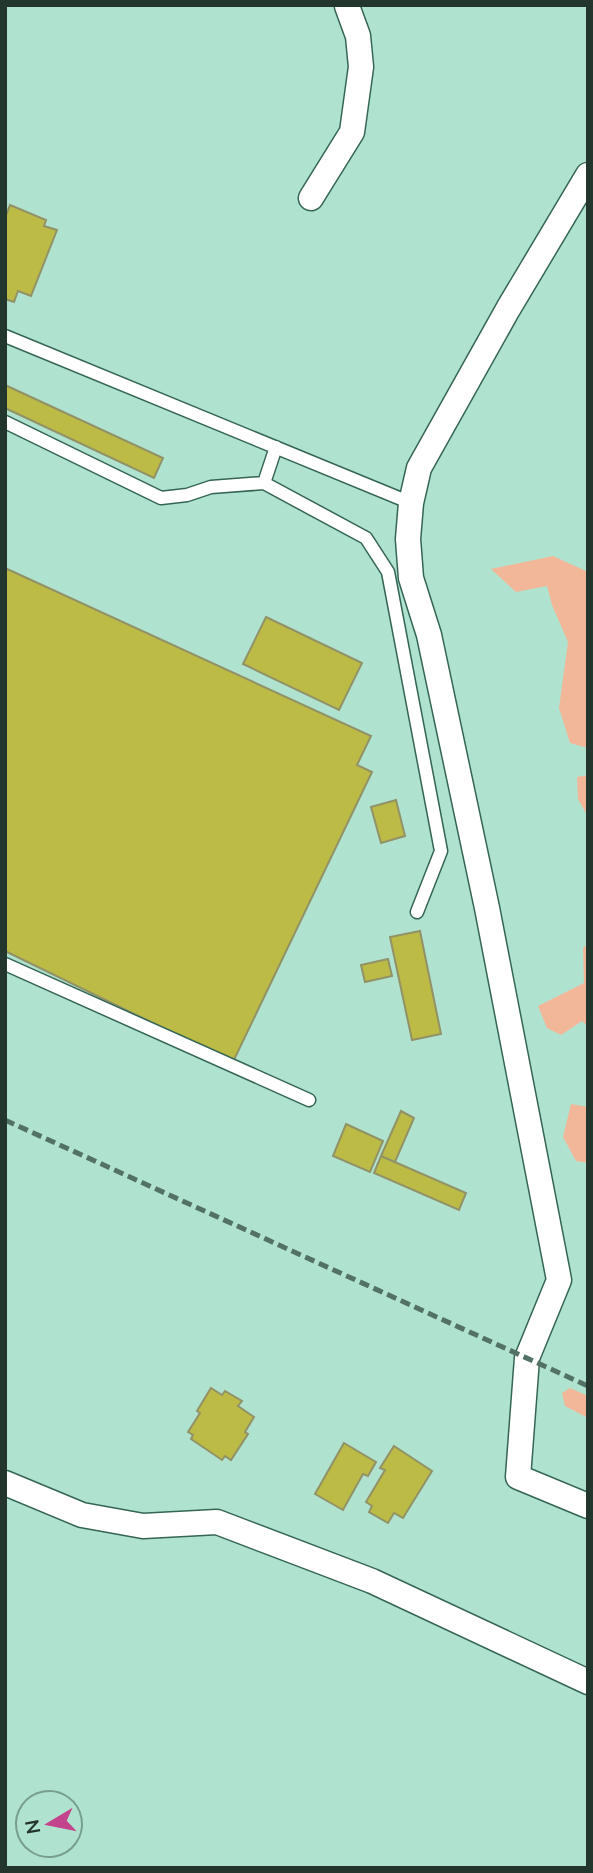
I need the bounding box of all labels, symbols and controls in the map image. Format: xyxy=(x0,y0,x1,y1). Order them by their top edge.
north arrow xyxy=(14,1789,84,1859)
text: N xyxy=(19,1818,45,1836)

